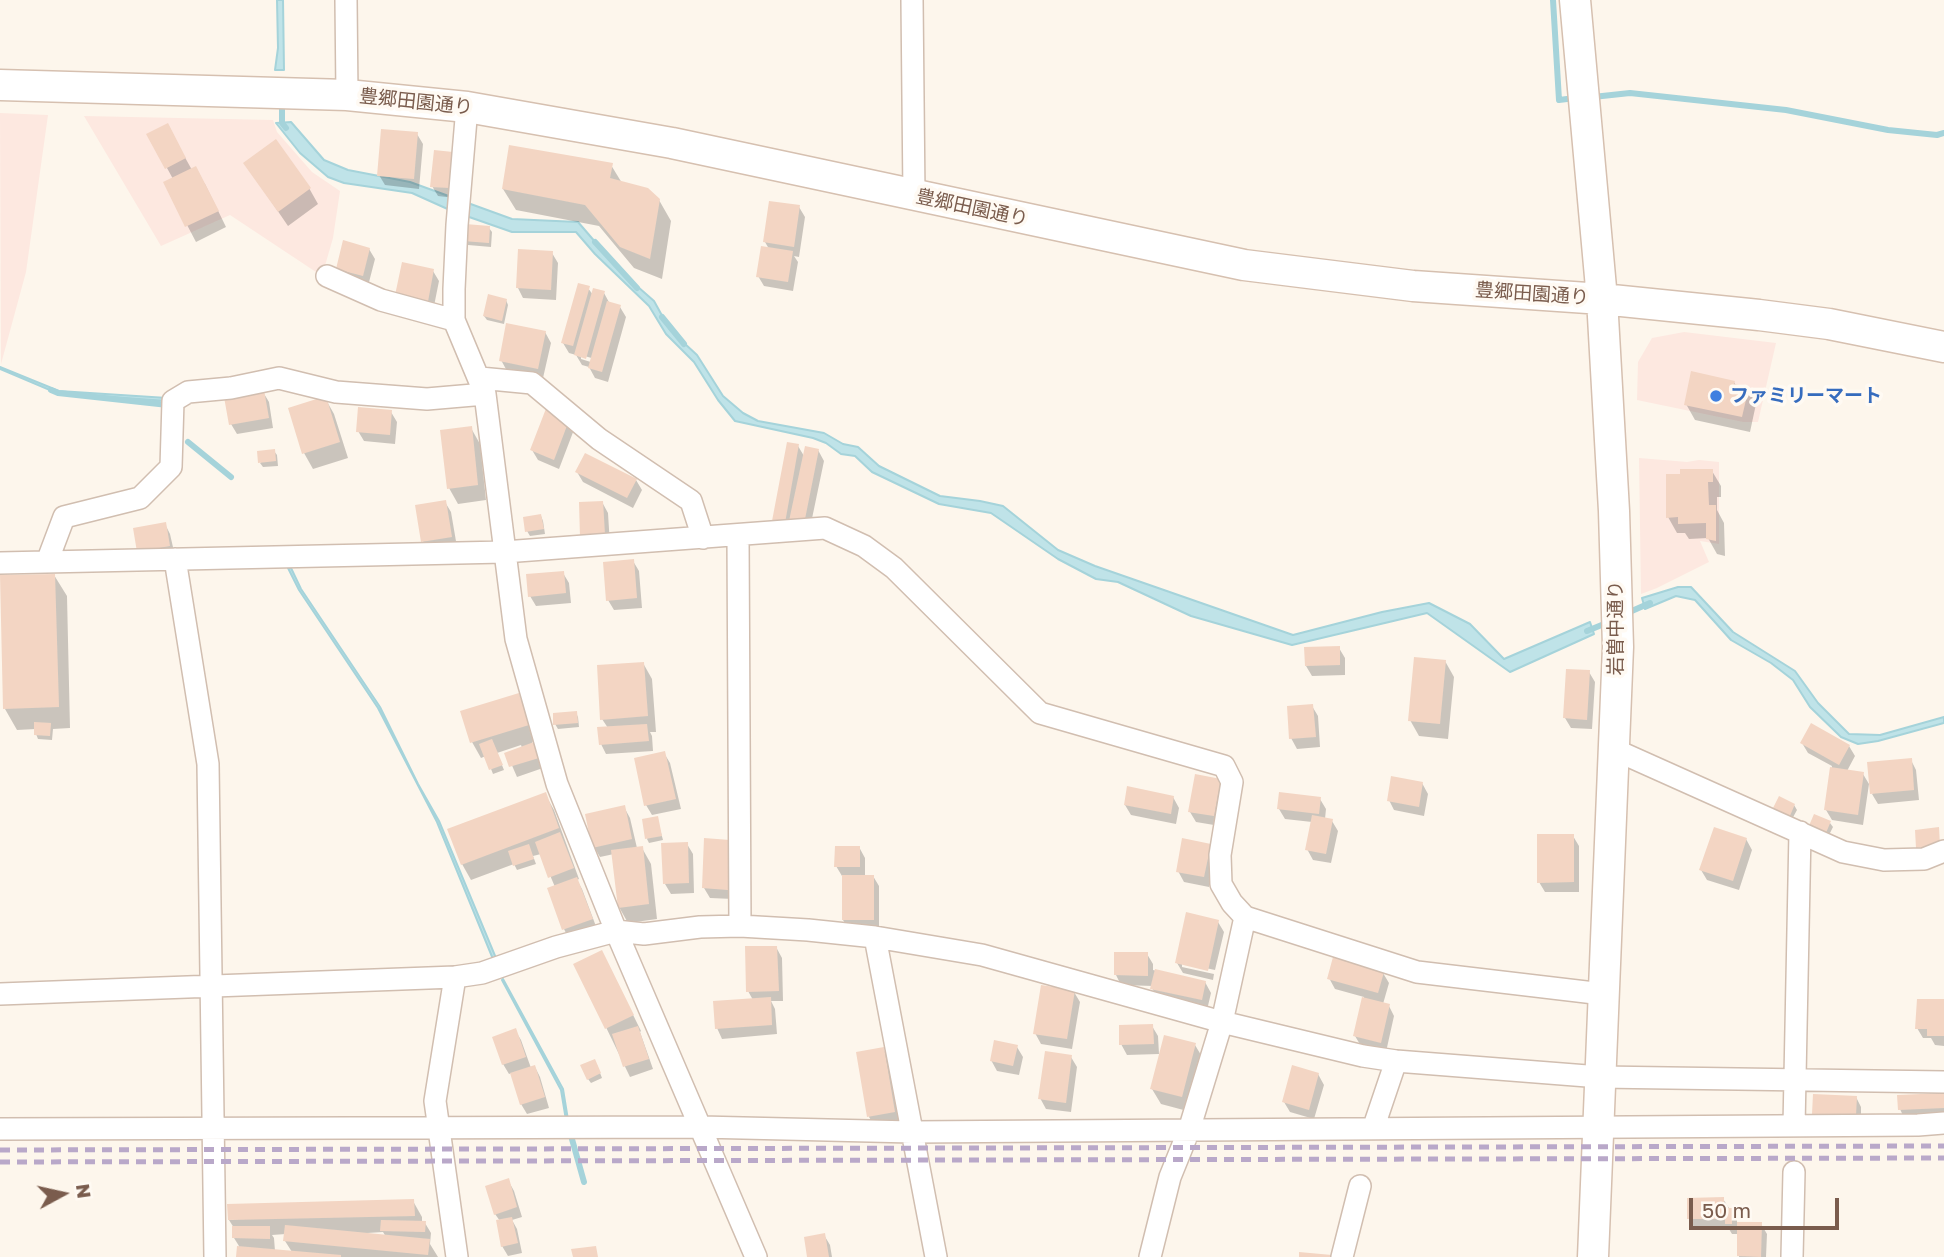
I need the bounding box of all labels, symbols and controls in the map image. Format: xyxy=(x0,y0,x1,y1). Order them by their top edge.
street label: 豊郷田園通り xyxy=(358,85,474,119)
street label: 豊郷田園通り xyxy=(914,185,1030,231)
street label: 豊郷田園通り xyxy=(1474,279,1590,309)
place label: ファミリーマート xyxy=(1730,385,1882,407)
marker: ファミリーマート xyxy=(1708,388,1724,404)
street label: 岩曽中通り xyxy=(1605,581,1627,675)
north arrow xyxy=(28,1159,98,1229)
text: N xyxy=(72,1182,97,1200)
scale bar xyxy=(1692,1184,1842,1228)
text: 50 m xyxy=(1702,1197,1751,1223)

